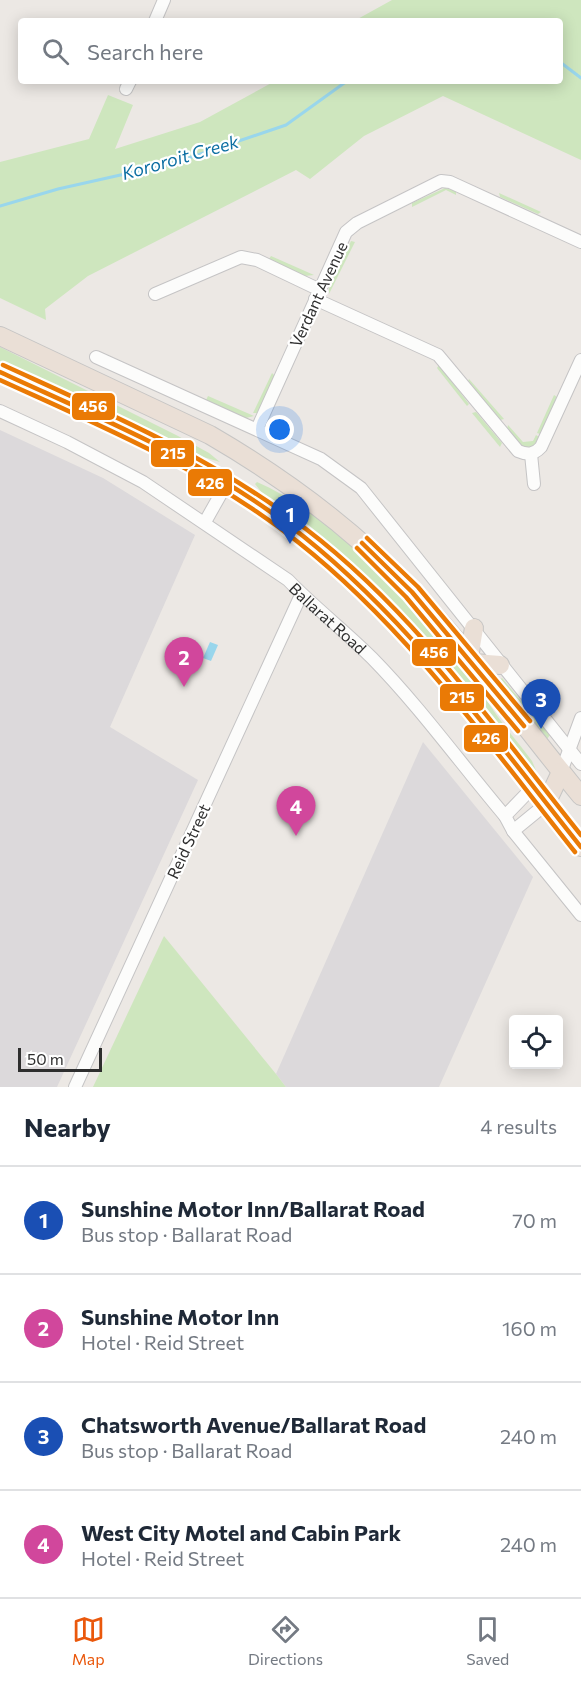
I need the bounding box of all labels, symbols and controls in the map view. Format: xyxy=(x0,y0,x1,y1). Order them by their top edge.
search box xyxy=(18,18,563,84)
icon: search xyxy=(39,35,72,68)
text: Search here xyxy=(87,38,203,65)
water label: Kororoit Creek xyxy=(119,129,242,184)
street label: Verdant Avenue xyxy=(285,238,351,350)
line badge: 456 xyxy=(71,392,116,421)
text: 456 xyxy=(78,396,108,415)
your location xyxy=(265,415,294,444)
line badge: 215 xyxy=(150,439,195,468)
text: 215 xyxy=(160,443,186,462)
line badge: 426 xyxy=(187,468,233,497)
text: 426 xyxy=(196,473,224,492)
pin: 1 xyxy=(270,494,310,544)
street label: Ballarat Road xyxy=(286,578,371,657)
pin: 2 xyxy=(164,638,204,687)
line badge: 456 xyxy=(411,638,457,667)
text: 456 xyxy=(419,642,449,661)
pin: 3 xyxy=(522,680,560,729)
line badge: 215 xyxy=(439,683,485,712)
text: 215 xyxy=(449,687,475,706)
line badge: 426 xyxy=(463,724,509,753)
text: 426 xyxy=(472,728,500,747)
pin: 4 xyxy=(276,786,316,836)
street label: Reid Street xyxy=(162,800,214,881)
map controls xyxy=(509,1015,563,1069)
button: locate xyxy=(509,1015,563,1069)
scale bar xyxy=(18,1045,102,1072)
text: 50 m xyxy=(27,1049,64,1068)
text: Nearby xyxy=(24,1111,111,1142)
text: 4 results xyxy=(480,1114,557,1138)
text: Sunshine Motor Inn/Ballarat Road xyxy=(81,1195,425,1222)
text: 1 xyxy=(39,1208,48,1232)
text: 70 m xyxy=(512,1208,557,1232)
text: Bus stop · Ballarat Road xyxy=(81,1222,292,1246)
text: Sunshine Motor Inn xyxy=(81,1303,279,1330)
text: 2 xyxy=(38,1316,49,1340)
text: 160 m xyxy=(502,1316,557,1340)
text: Hotel · Reid Street xyxy=(81,1330,244,1354)
text: Chatsworth Avenue/Ballarat Road xyxy=(81,1411,426,1438)
text: 3 xyxy=(38,1424,49,1448)
text: 240 m xyxy=(500,1424,557,1448)
text: Bus stop · Ballarat Road xyxy=(81,1438,292,1462)
text: West City Motel and Cabin Park xyxy=(81,1519,401,1546)
text: 4 xyxy=(37,1532,50,1556)
text: 240 m xyxy=(500,1532,557,1556)
text: Hotel · Reid Street xyxy=(81,1546,244,1570)
tab: Map xyxy=(72,1613,105,1668)
tab: Directions xyxy=(248,1613,323,1668)
tab: Saved xyxy=(466,1613,509,1668)

